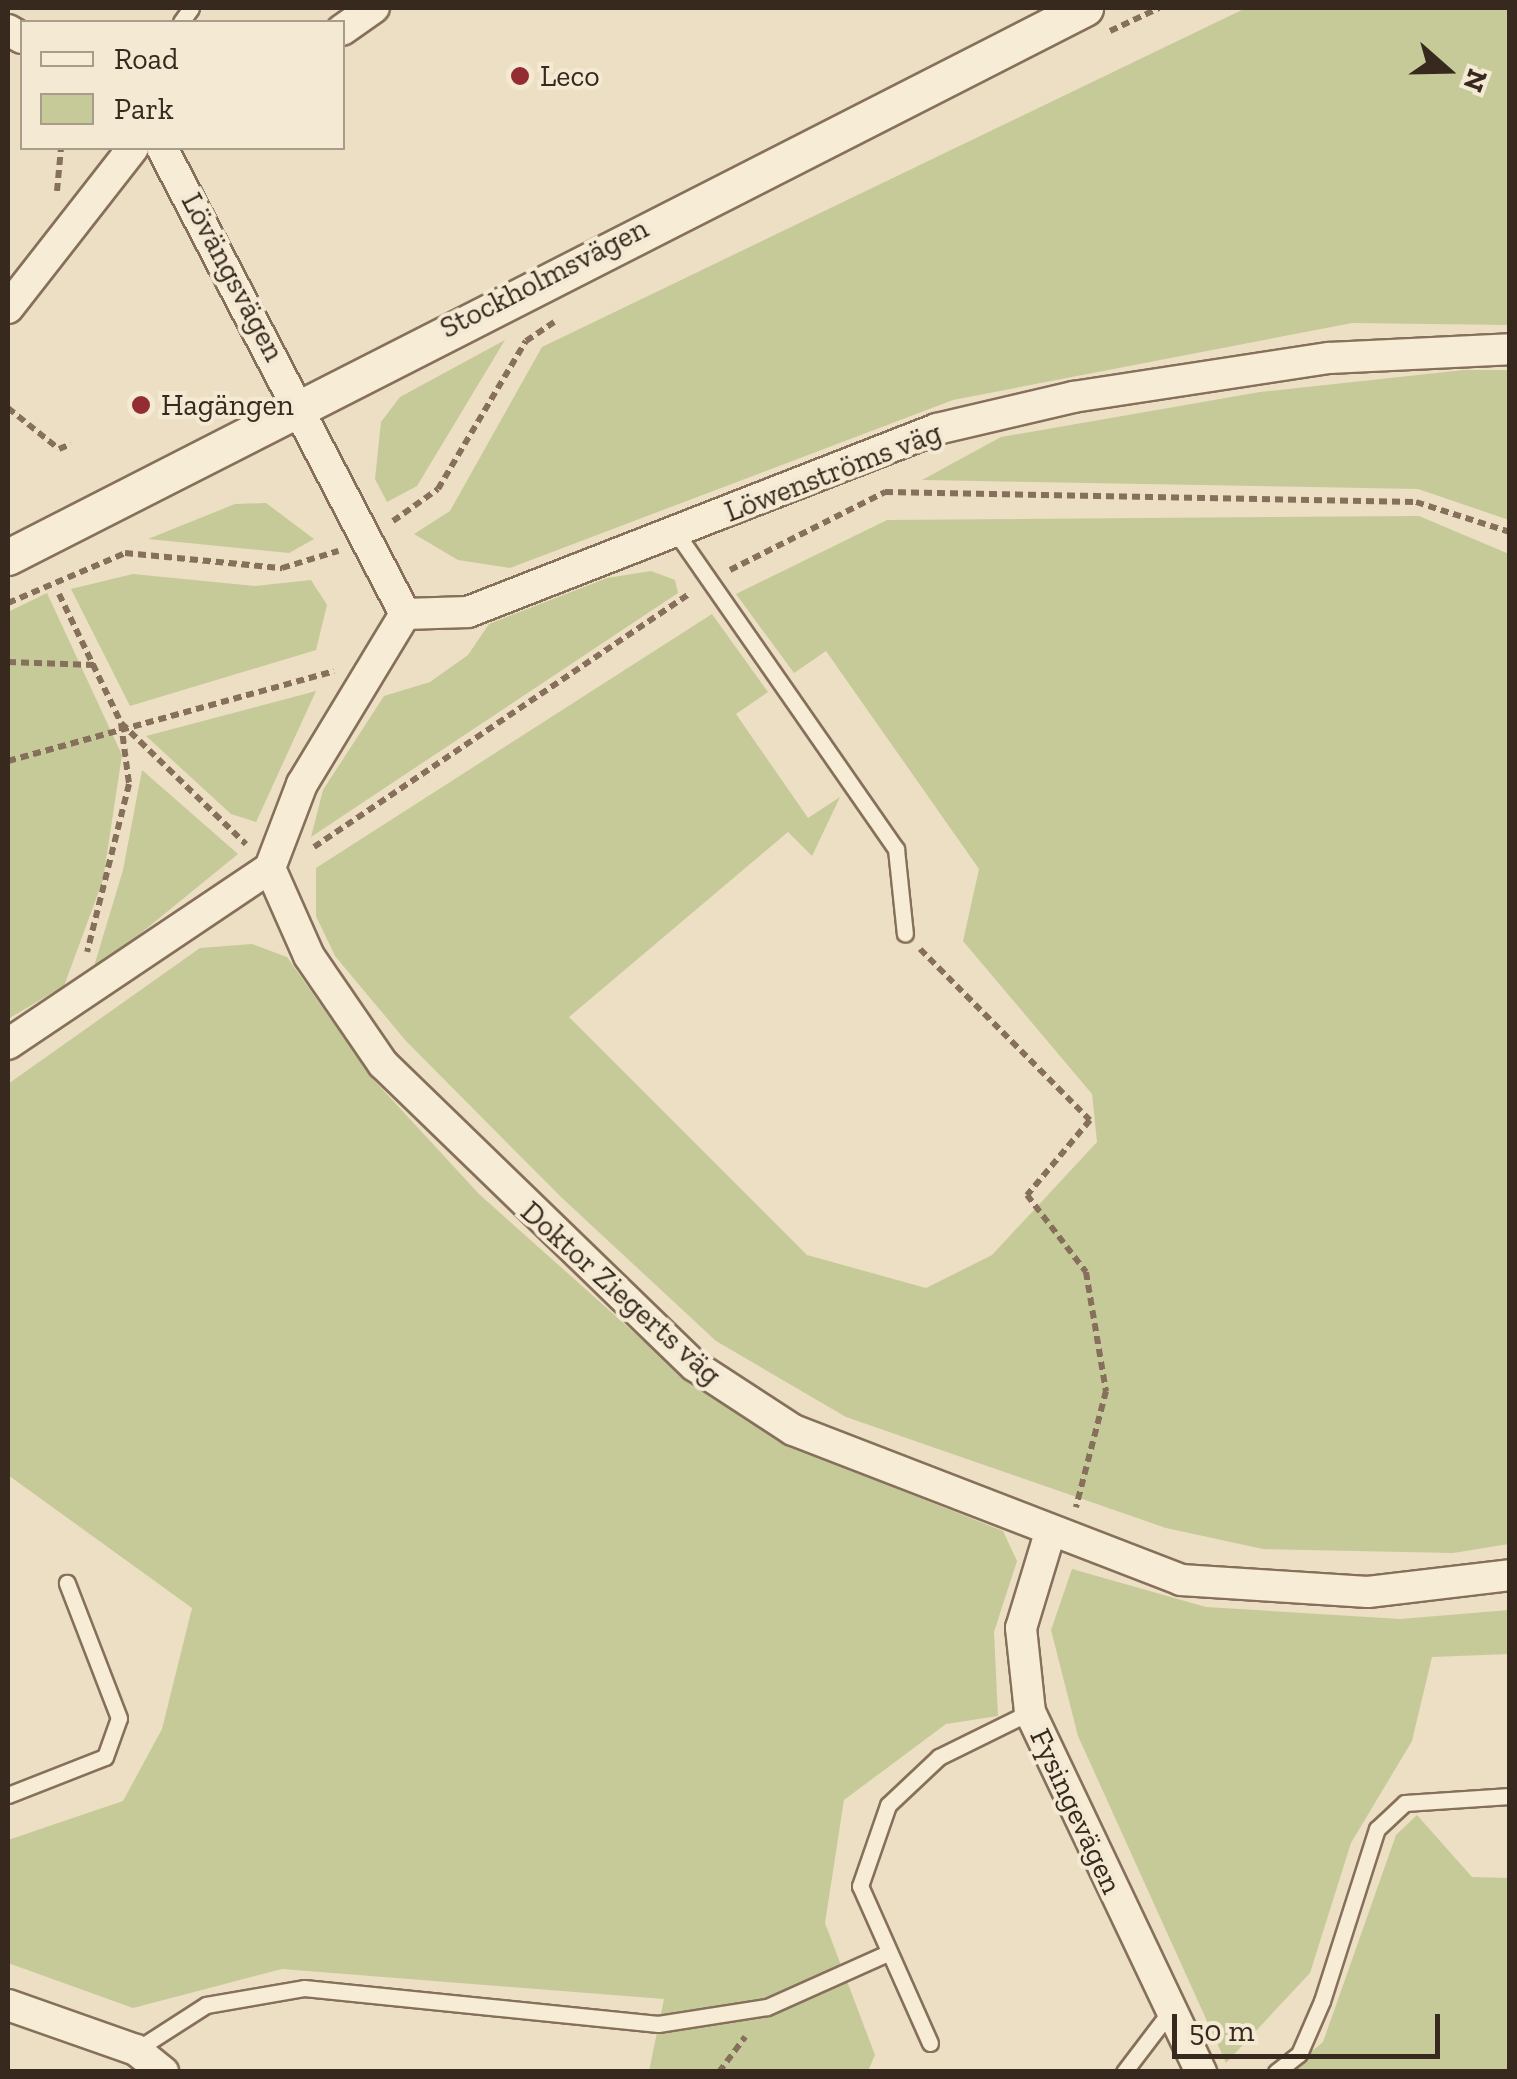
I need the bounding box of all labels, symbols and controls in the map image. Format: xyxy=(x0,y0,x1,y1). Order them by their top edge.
legend xyxy=(20,20,345,150)
north arrow xyxy=(1397,20,1497,120)
text: Road xyxy=(114,41,179,77)
place label: Leco xyxy=(540,58,600,94)
marker: Leco xyxy=(509,65,531,87)
text: N xyxy=(1457,65,1495,96)
text: Park xyxy=(114,91,174,127)
street label: Lövängsvägen xyxy=(174,187,292,367)
street label: Stockholmsvägen xyxy=(434,210,654,346)
place label: Hagängen xyxy=(161,387,294,423)
marker: Hagängen xyxy=(130,394,152,416)
street label: Löwenströms väg xyxy=(719,414,947,530)
street label: Doktor Ziegerts väg xyxy=(513,1193,729,1393)
street label: Fysingevägen xyxy=(1022,1723,1130,1899)
scale bar xyxy=(1177,1994,1444,2056)
text: 50 m xyxy=(1189,2013,1254,2049)

